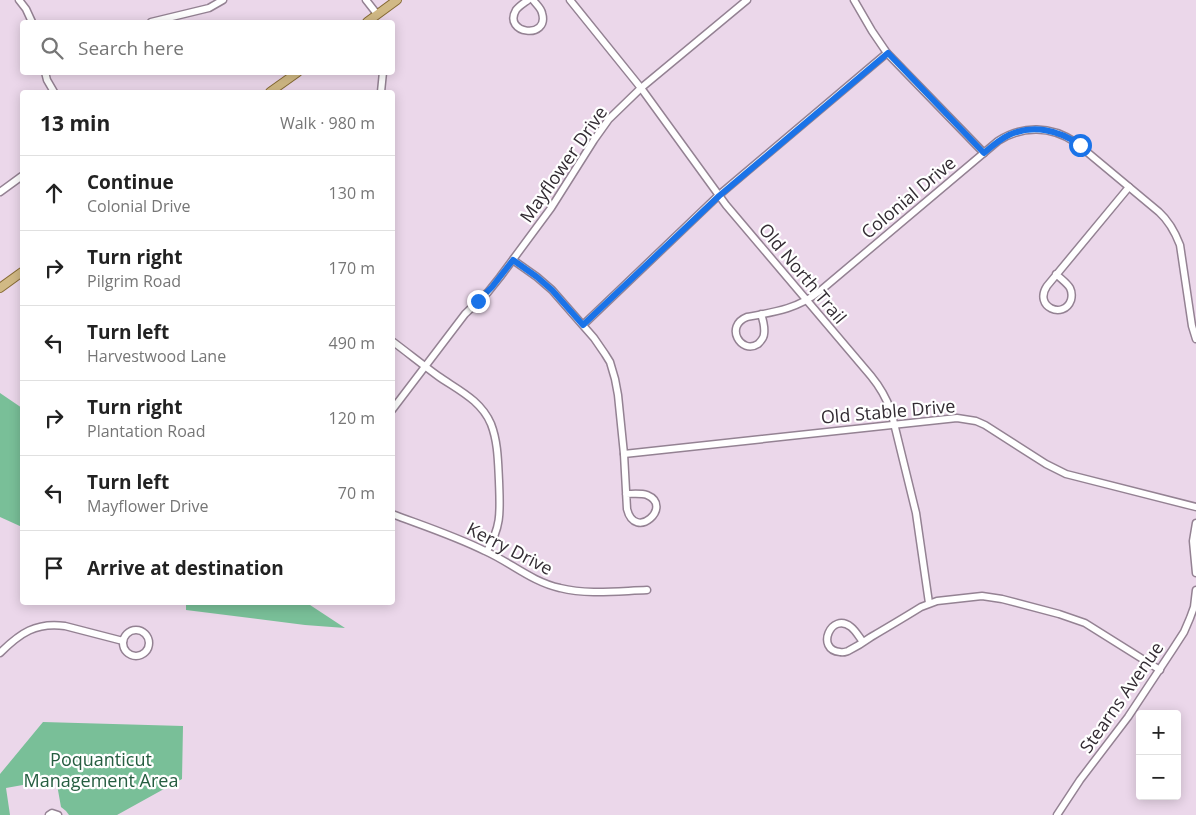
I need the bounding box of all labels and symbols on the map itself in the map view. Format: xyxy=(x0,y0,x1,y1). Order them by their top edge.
street label: Mayflower Drive xyxy=(514,101,612,227)
route start xyxy=(1069,134,1092,157)
street label: Colonial Drive xyxy=(856,150,960,244)
street label: Old North Trail xyxy=(754,218,852,328)
route end xyxy=(467,290,490,313)
street label: Old Stable Drive xyxy=(820,393,956,429)
street label: Kerry Drive xyxy=(463,516,557,580)
street label: Stearns Avenue xyxy=(1074,637,1168,757)
park label: Poquanticut Management Area xyxy=(24,747,178,792)

